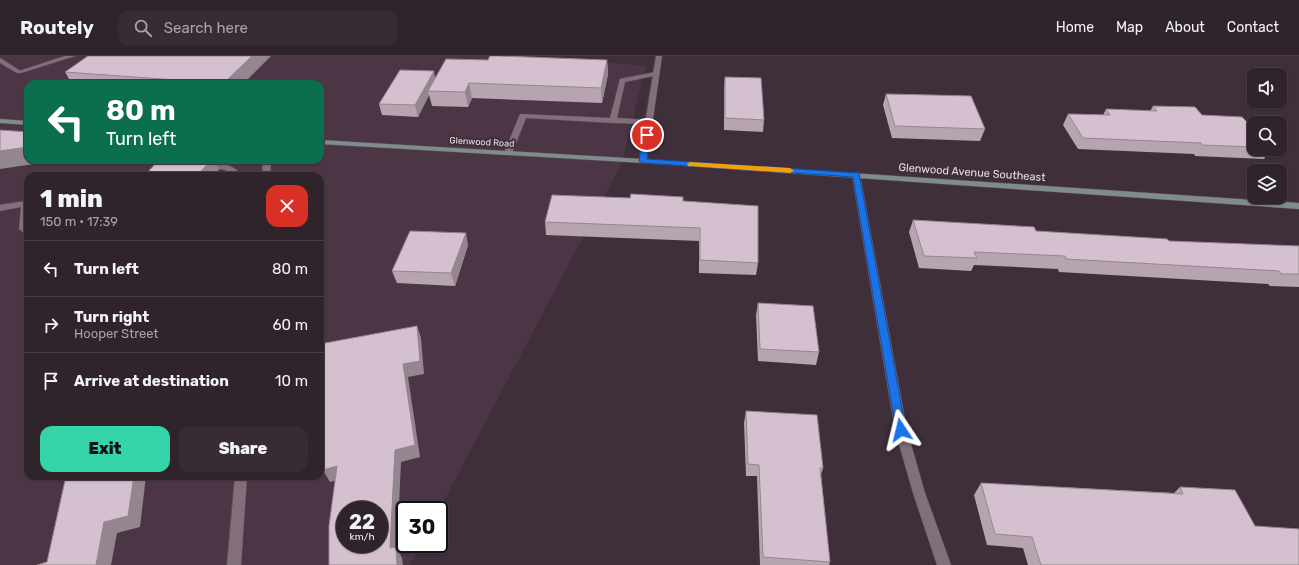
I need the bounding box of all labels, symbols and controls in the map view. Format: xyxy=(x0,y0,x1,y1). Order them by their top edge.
search box xyxy=(118,10,398,46)
text: Routely xyxy=(20,16,94,39)
icon: search xyxy=(132,17,154,39)
text: Search here xyxy=(164,19,248,37)
text: Home xyxy=(1056,19,1094,36)
text: Map xyxy=(1116,19,1143,36)
text: About xyxy=(1165,19,1205,36)
text: Contact xyxy=(1227,19,1279,36)
map controls xyxy=(1247,68,1287,204)
button: sound xyxy=(1247,68,1287,108)
text: 80 m xyxy=(106,94,176,127)
icon: left xyxy=(40,96,92,148)
button: search xyxy=(1247,116,1287,156)
pin xyxy=(630,118,664,152)
icon: arrive xyxy=(636,124,658,146)
text: Turn left xyxy=(106,128,176,150)
street label: Glenwood Road xyxy=(449,135,515,149)
street label: Glenwood Avenue Southeast xyxy=(898,161,1047,184)
button: layers xyxy=(1247,164,1287,204)
text: 1 min xyxy=(40,185,103,213)
button: close xyxy=(266,185,308,227)
text: 150 m · 17:39 xyxy=(40,214,118,229)
icon: left xyxy=(40,258,62,280)
text: Turn left xyxy=(74,260,139,278)
text: 80 m xyxy=(272,260,308,278)
text: Turn right xyxy=(74,308,149,326)
icon: right xyxy=(40,314,62,336)
text: 60 m xyxy=(272,316,308,334)
text: Hooper Street xyxy=(74,326,159,341)
icon: arrive xyxy=(40,370,62,392)
text: Arrive at destination xyxy=(74,372,229,390)
text: 10 m xyxy=(275,372,308,390)
position arrow xyxy=(880,409,922,451)
button: Exit xyxy=(40,426,170,472)
button: Share xyxy=(178,426,308,472)
speed limit sign: 30 xyxy=(396,501,448,553)
text: 22 xyxy=(349,510,375,534)
text: km/h xyxy=(350,531,374,543)

